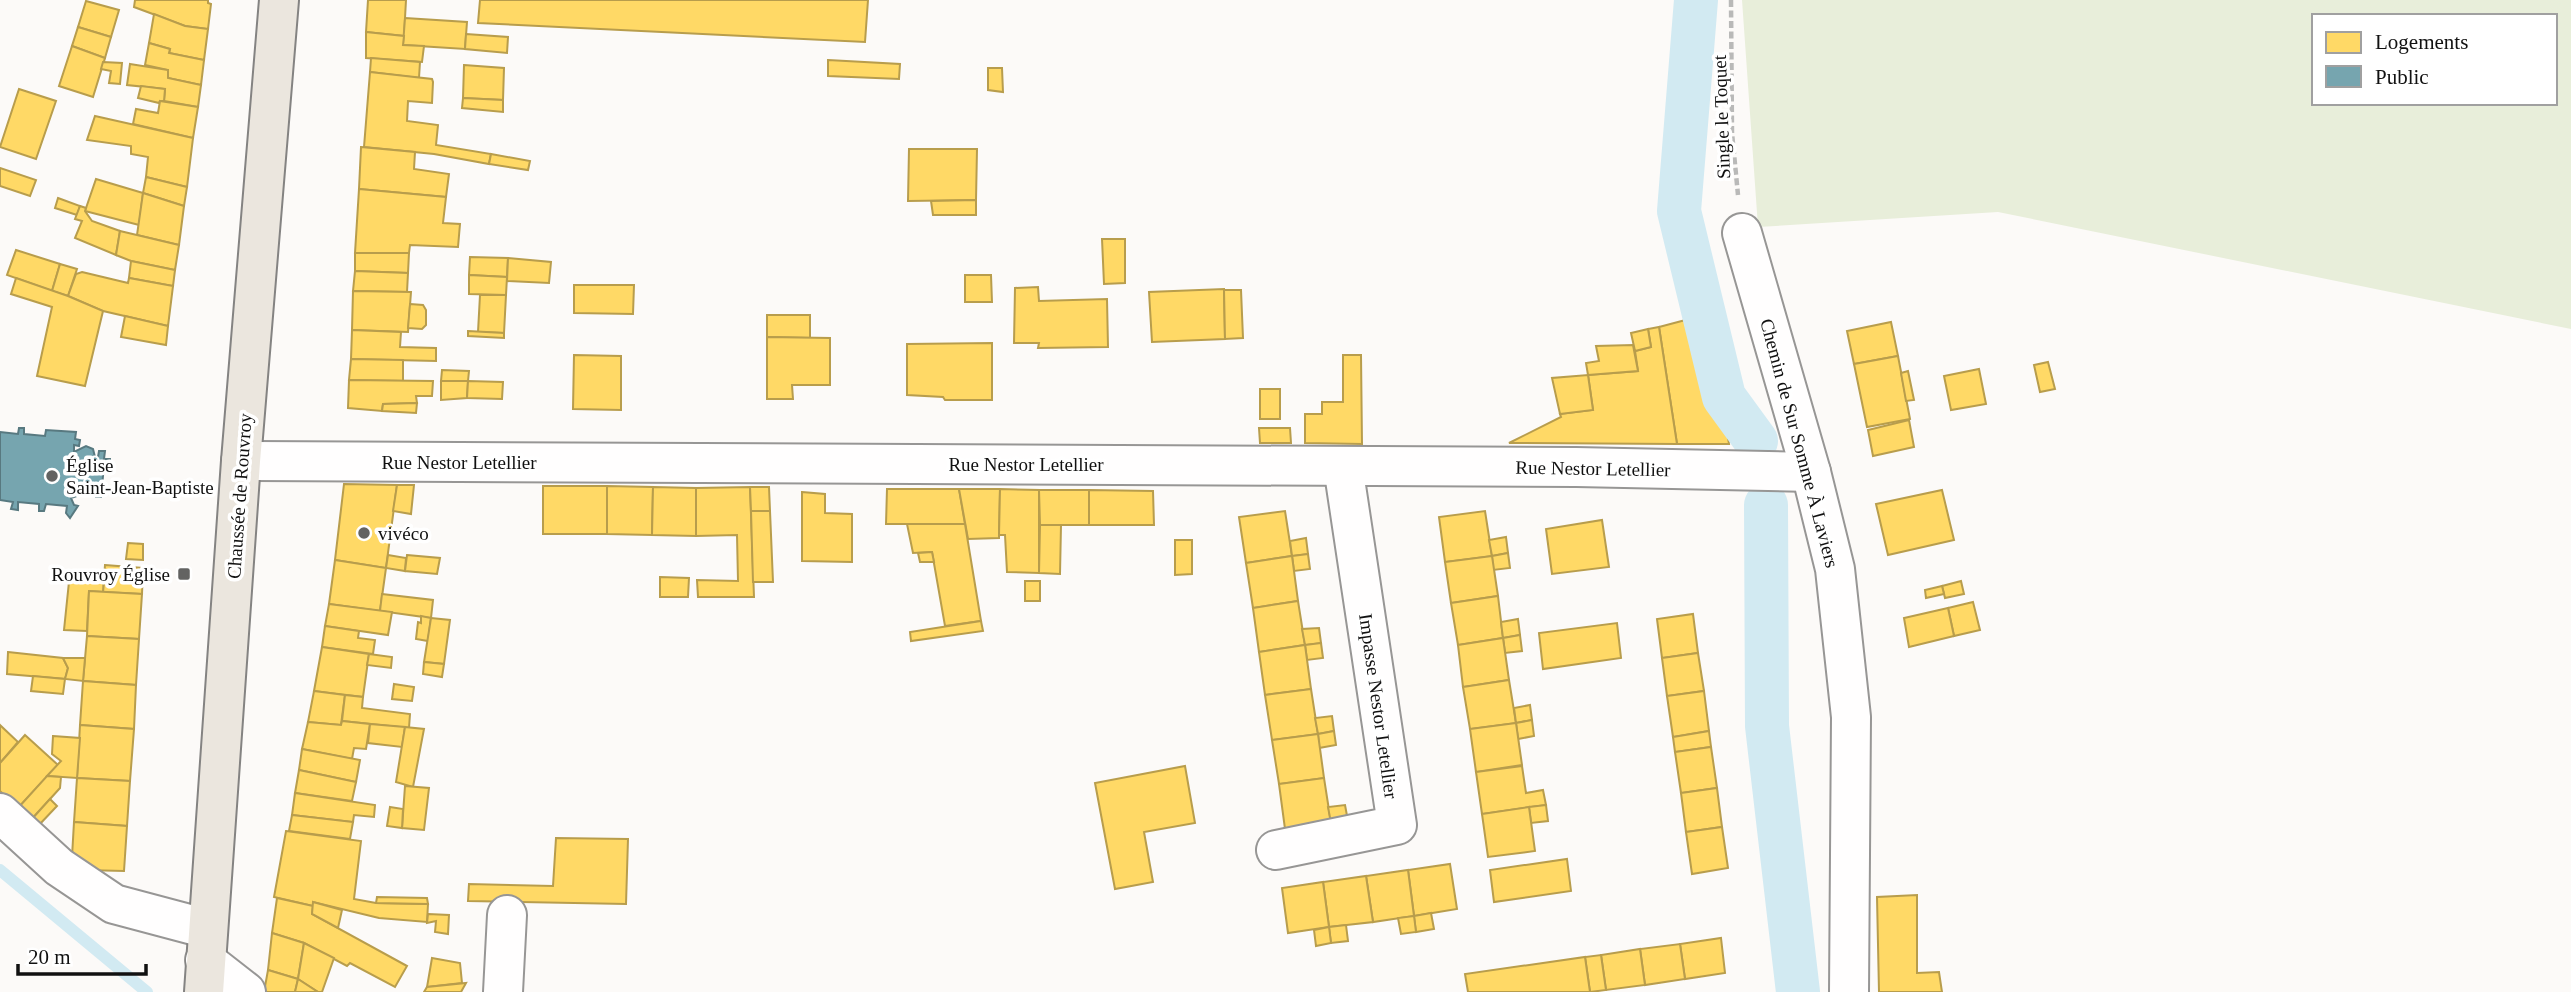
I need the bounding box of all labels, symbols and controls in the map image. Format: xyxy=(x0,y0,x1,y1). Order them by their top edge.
legend xyxy=(2312,14,2557,105)
text: Logements xyxy=(2375,30,2468,54)
street label: Single le Toquet xyxy=(1709,54,1734,179)
text: Public xyxy=(2375,65,2429,89)
street label: Chemin de Sur Somme À Laviers xyxy=(1756,316,1843,570)
street label: Chaussée de Rouvroy xyxy=(223,412,256,579)
street label: Rue Nestor Letellier xyxy=(381,452,537,473)
street label: Rue Nestor Letellier xyxy=(948,454,1104,475)
place label: Église Saint-Jean-Baptiste xyxy=(66,455,214,498)
street label: Rue Nestor Letellier xyxy=(1515,457,1671,480)
marker: Église Saint-Jean-Baptiste xyxy=(44,468,60,484)
place label: vivéco xyxy=(378,523,429,544)
marker: vivéco xyxy=(356,525,372,541)
place label: Rouvroy Église xyxy=(51,564,170,585)
marker: Rouvroy Église xyxy=(176,566,192,582)
street label: Impasse Nestor Letellier xyxy=(1355,612,1402,801)
scale bar xyxy=(18,932,145,976)
text: 20 m xyxy=(28,945,71,969)

